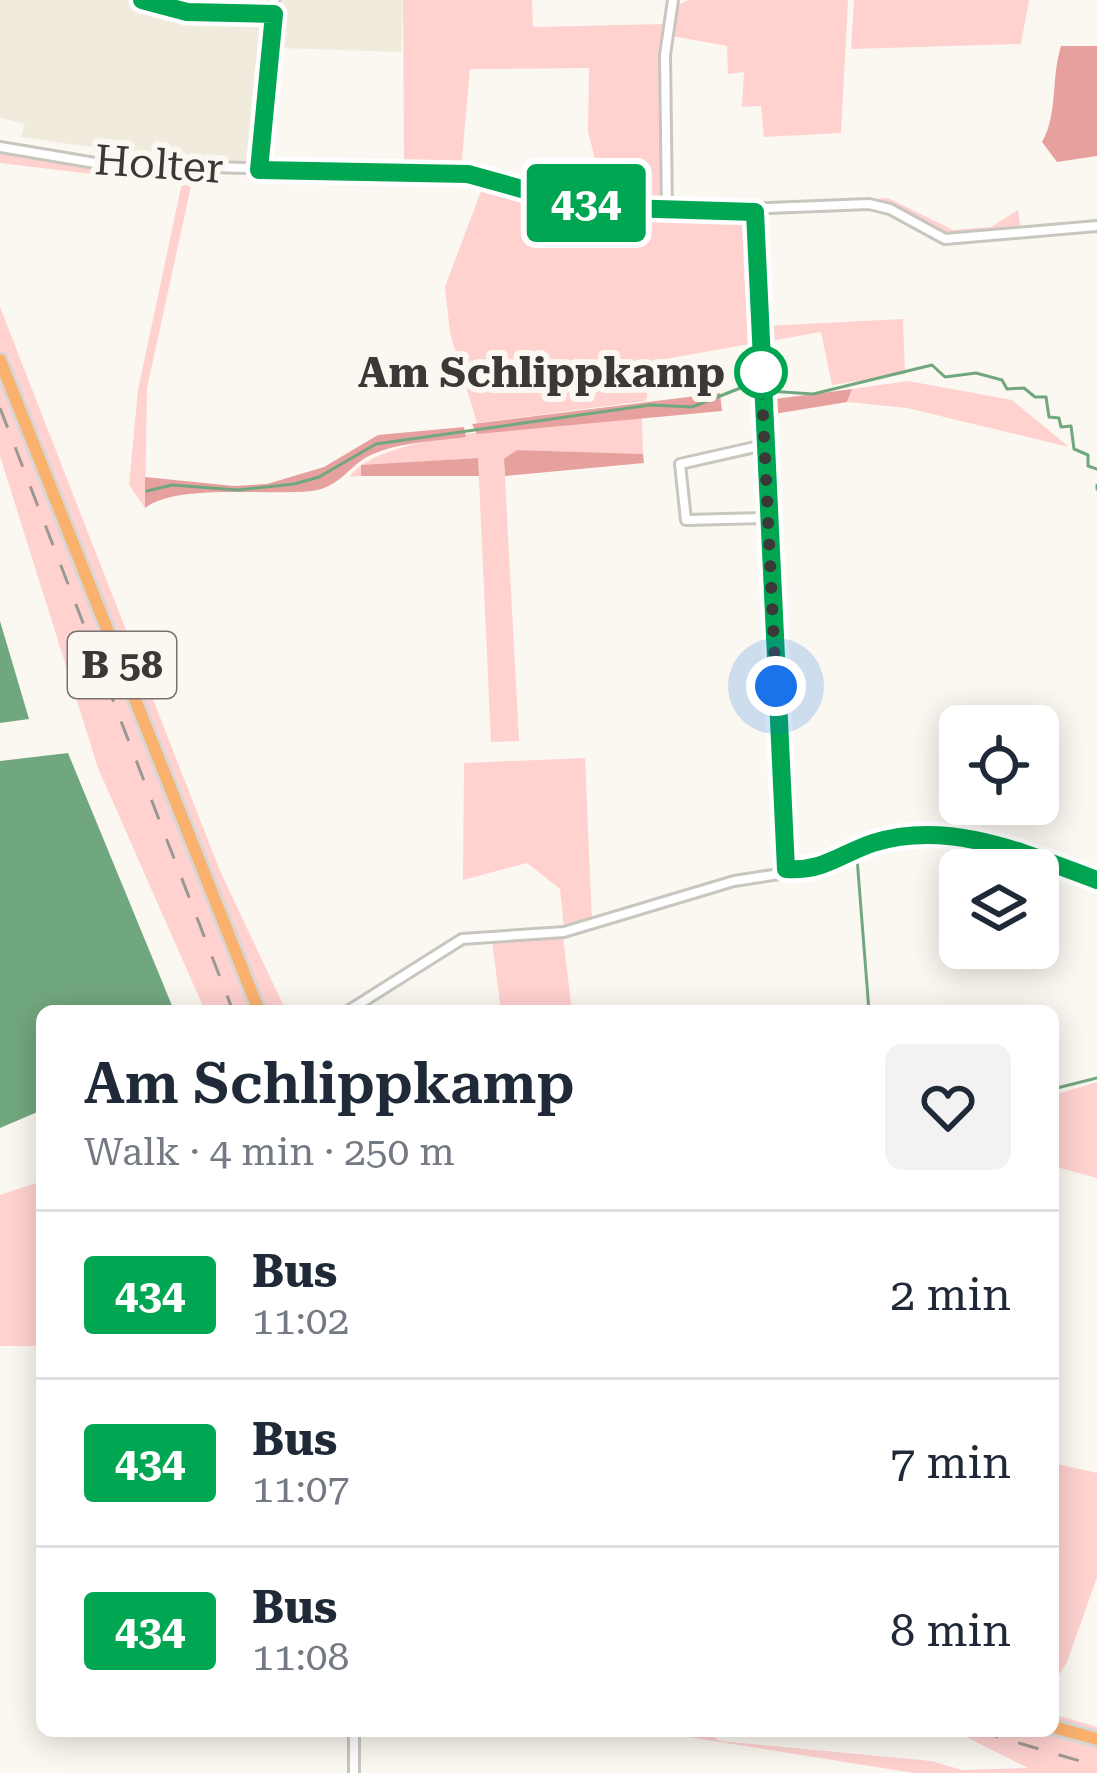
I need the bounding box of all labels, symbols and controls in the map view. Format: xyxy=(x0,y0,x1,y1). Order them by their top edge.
street label: Holter xyxy=(93,135,225,193)
line badge: 434 xyxy=(517,164,655,242)
text: 434 xyxy=(551,178,621,227)
marker: Am Schlippkamp xyxy=(736,347,786,397)
place label: Am Schlippkamp xyxy=(358,348,725,397)
road number: B 58 xyxy=(68,632,176,698)
your location xyxy=(746,656,806,716)
map controls xyxy=(939,705,1059,969)
button: locate xyxy=(939,705,1059,825)
button: layers xyxy=(939,849,1059,969)
button: heart xyxy=(885,1044,1011,1170)
text: Am Schlippkamp xyxy=(84,1050,575,1117)
text: Walk · 4 min · 250 m xyxy=(84,1129,455,1175)
text: Bus xyxy=(252,1245,337,1298)
text: 2 min xyxy=(890,1268,1011,1321)
text: 434 xyxy=(115,1270,185,1319)
text: 11:02 xyxy=(252,1298,349,1344)
text: Bus xyxy=(252,1413,337,1466)
text: 7 min xyxy=(890,1436,1011,1489)
text: 434 xyxy=(115,1438,185,1487)
text: 11:07 xyxy=(252,1466,349,1512)
text: Bus xyxy=(252,1581,337,1634)
text: 8 min xyxy=(890,1604,1011,1657)
text: 434 xyxy=(115,1606,185,1655)
text: 11:08 xyxy=(252,1634,349,1680)

